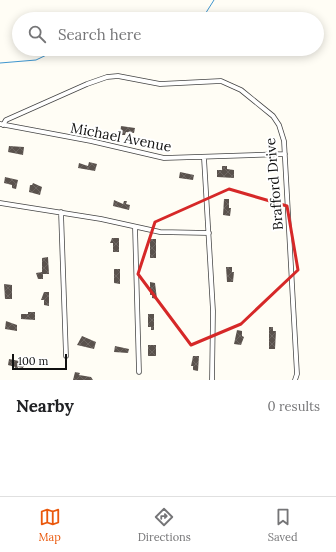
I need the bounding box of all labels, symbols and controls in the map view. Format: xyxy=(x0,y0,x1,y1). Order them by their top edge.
search box xyxy=(12,12,324,56)
icon: search xyxy=(26,23,48,45)
text: Search here xyxy=(58,25,141,44)
street label: Michael Avenue xyxy=(69,118,173,156)
street label: Brafford Drive xyxy=(261,137,287,231)
scale bar xyxy=(12,352,67,371)
text: 100 m xyxy=(18,354,48,368)
text: Nearby xyxy=(16,395,74,417)
text: 0 results xyxy=(268,398,320,415)
tab: Map xyxy=(38,506,61,544)
tab: Directions xyxy=(138,506,191,544)
tab: Saved xyxy=(268,506,298,544)

